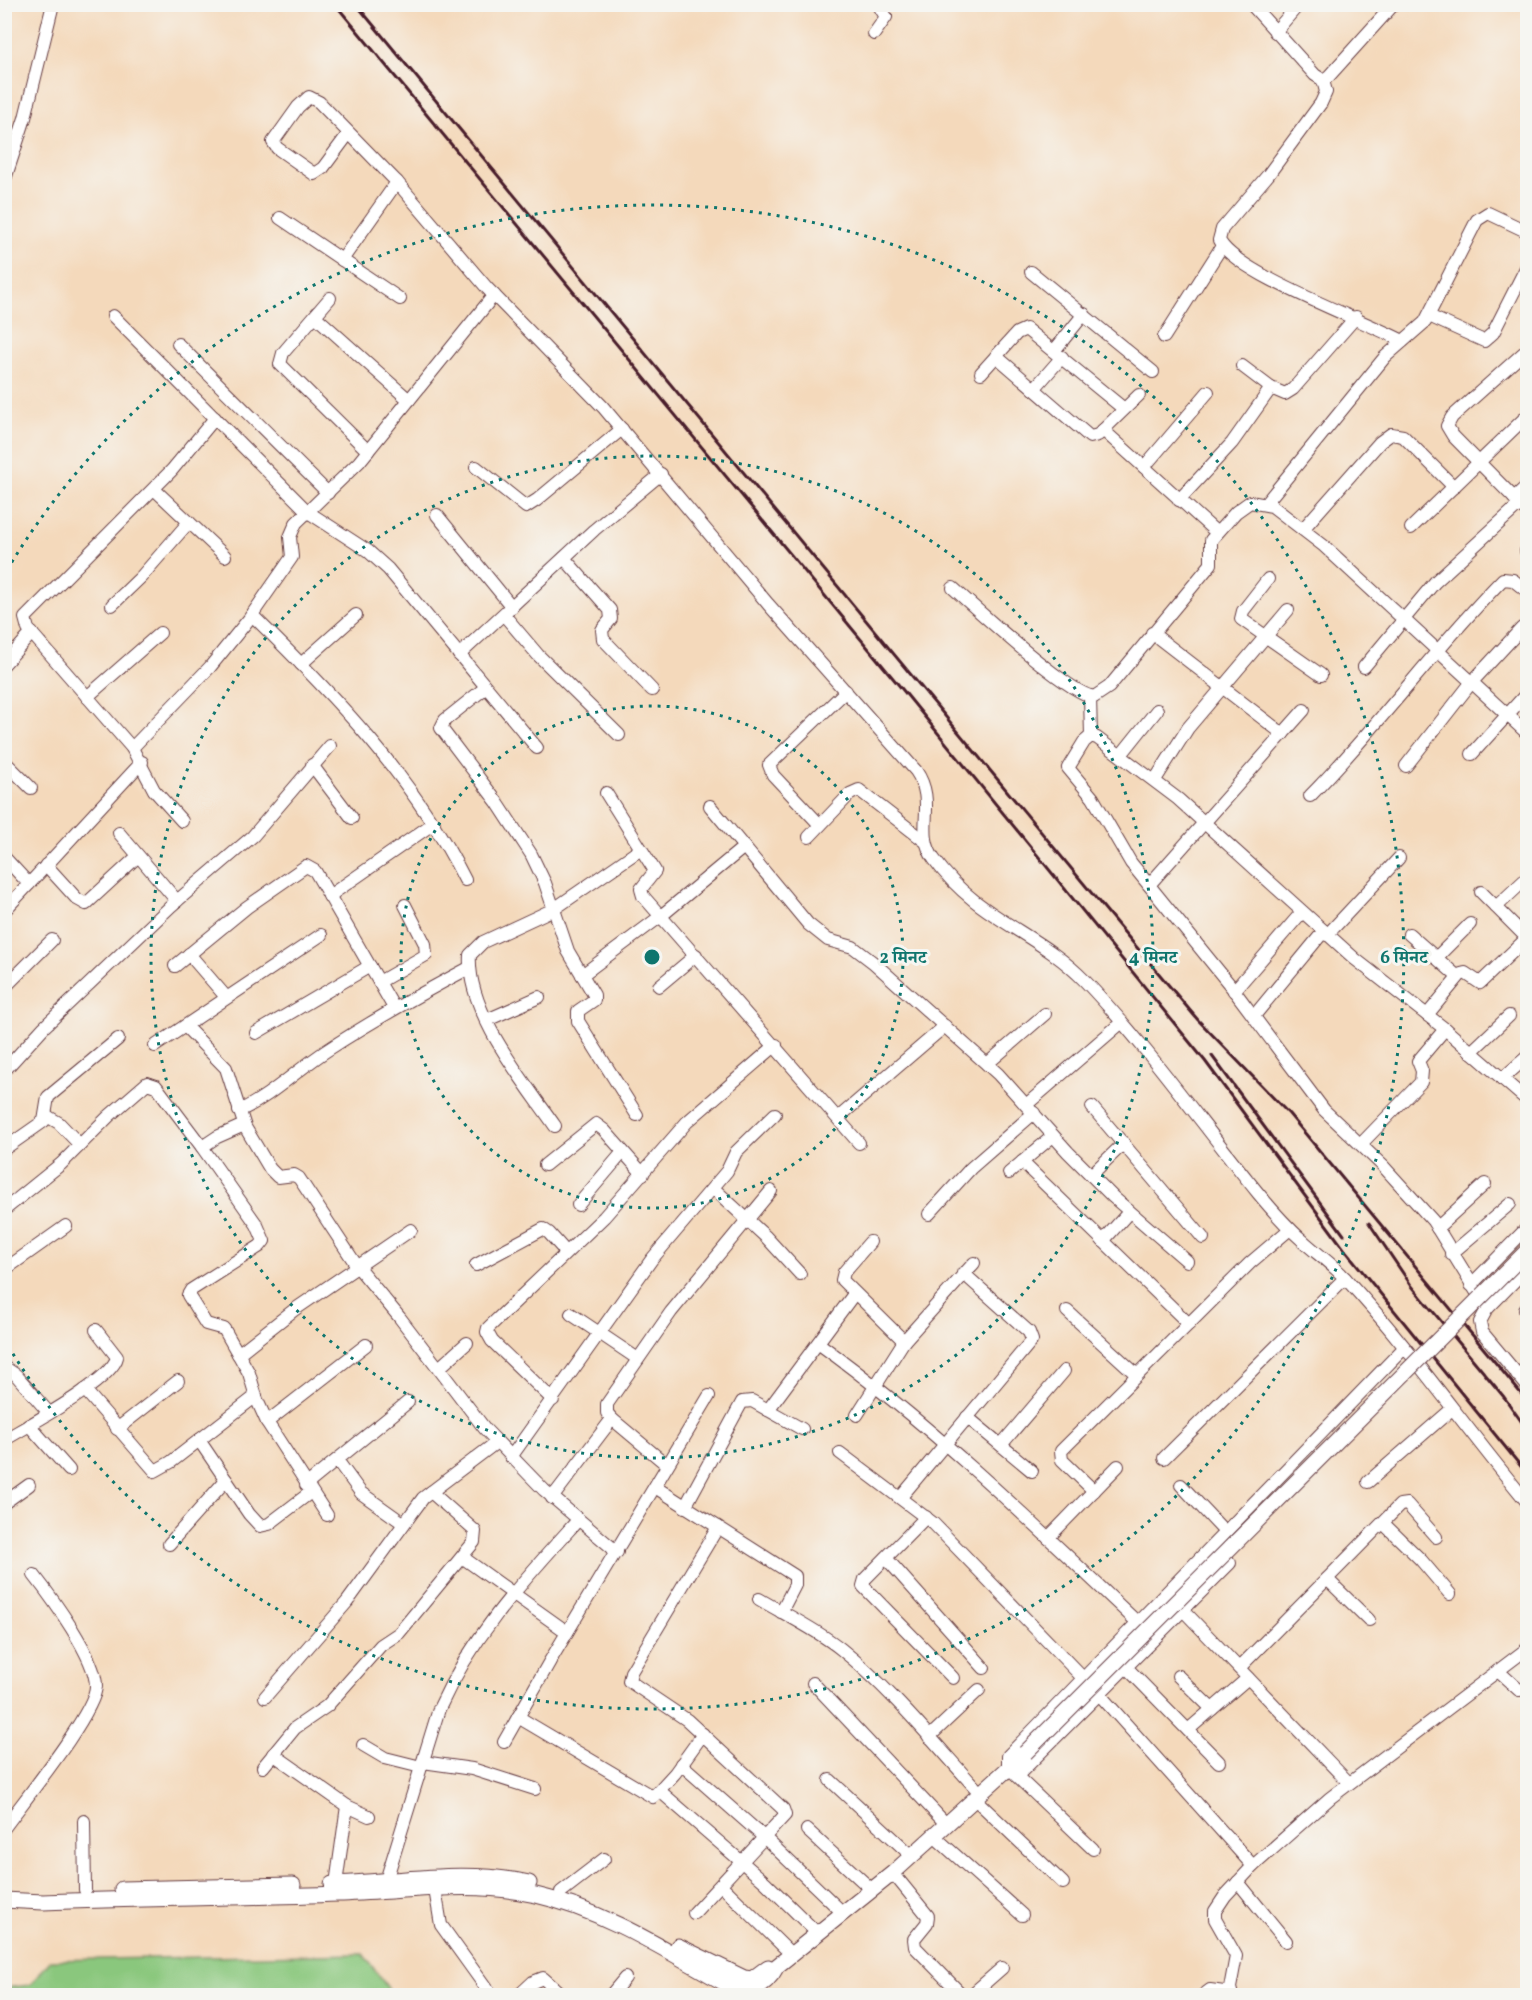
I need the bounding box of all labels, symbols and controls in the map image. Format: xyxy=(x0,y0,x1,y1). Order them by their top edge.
text: 2 मिनट xyxy=(879,946,928,971)
text: 4 मिनट xyxy=(1129,946,1179,971)
text: 6 मिनट xyxy=(1380,946,1429,971)
centre of rings xyxy=(642,947,662,967)

